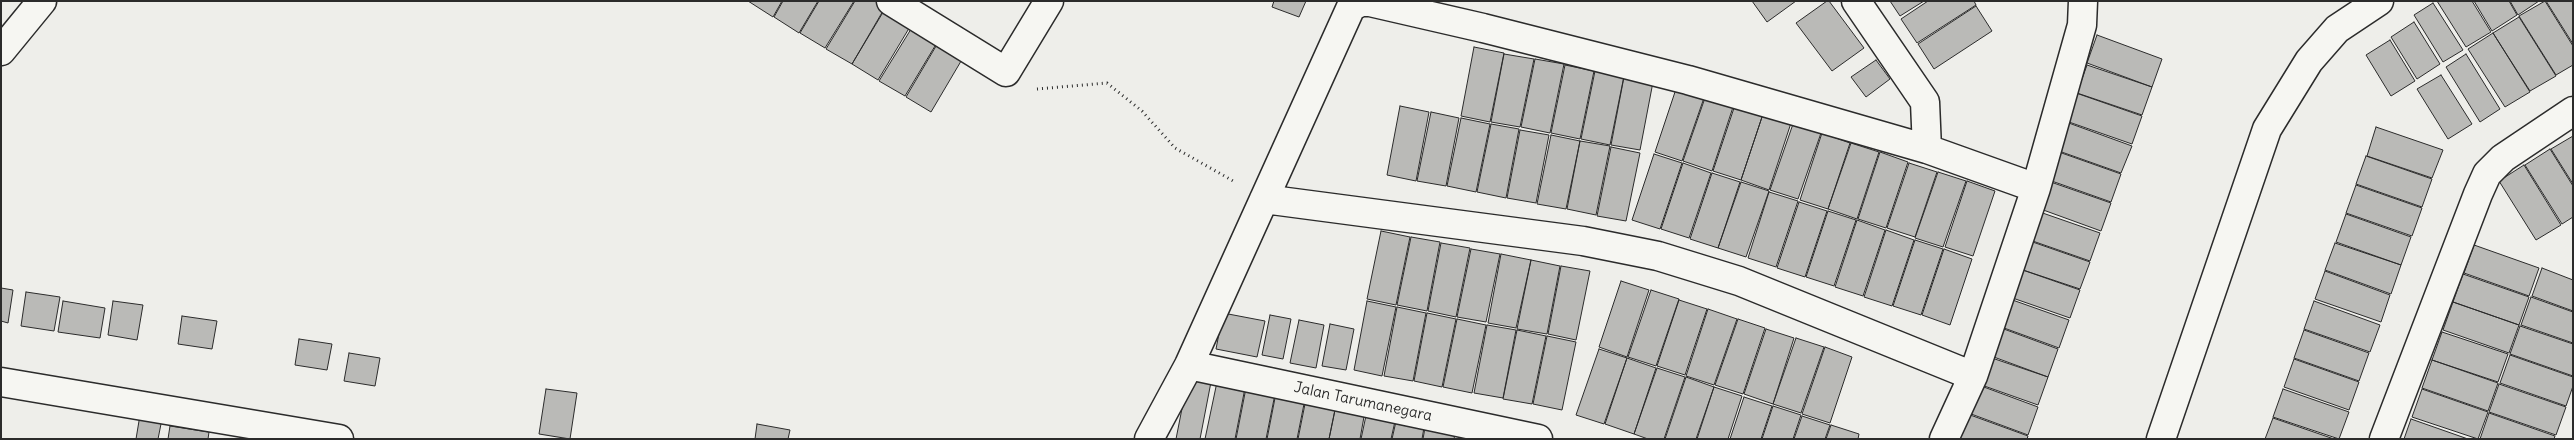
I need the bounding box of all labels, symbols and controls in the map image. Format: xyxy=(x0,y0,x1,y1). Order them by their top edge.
street label: Jalan Tarumanegara xyxy=(1292,379,1434,425)

